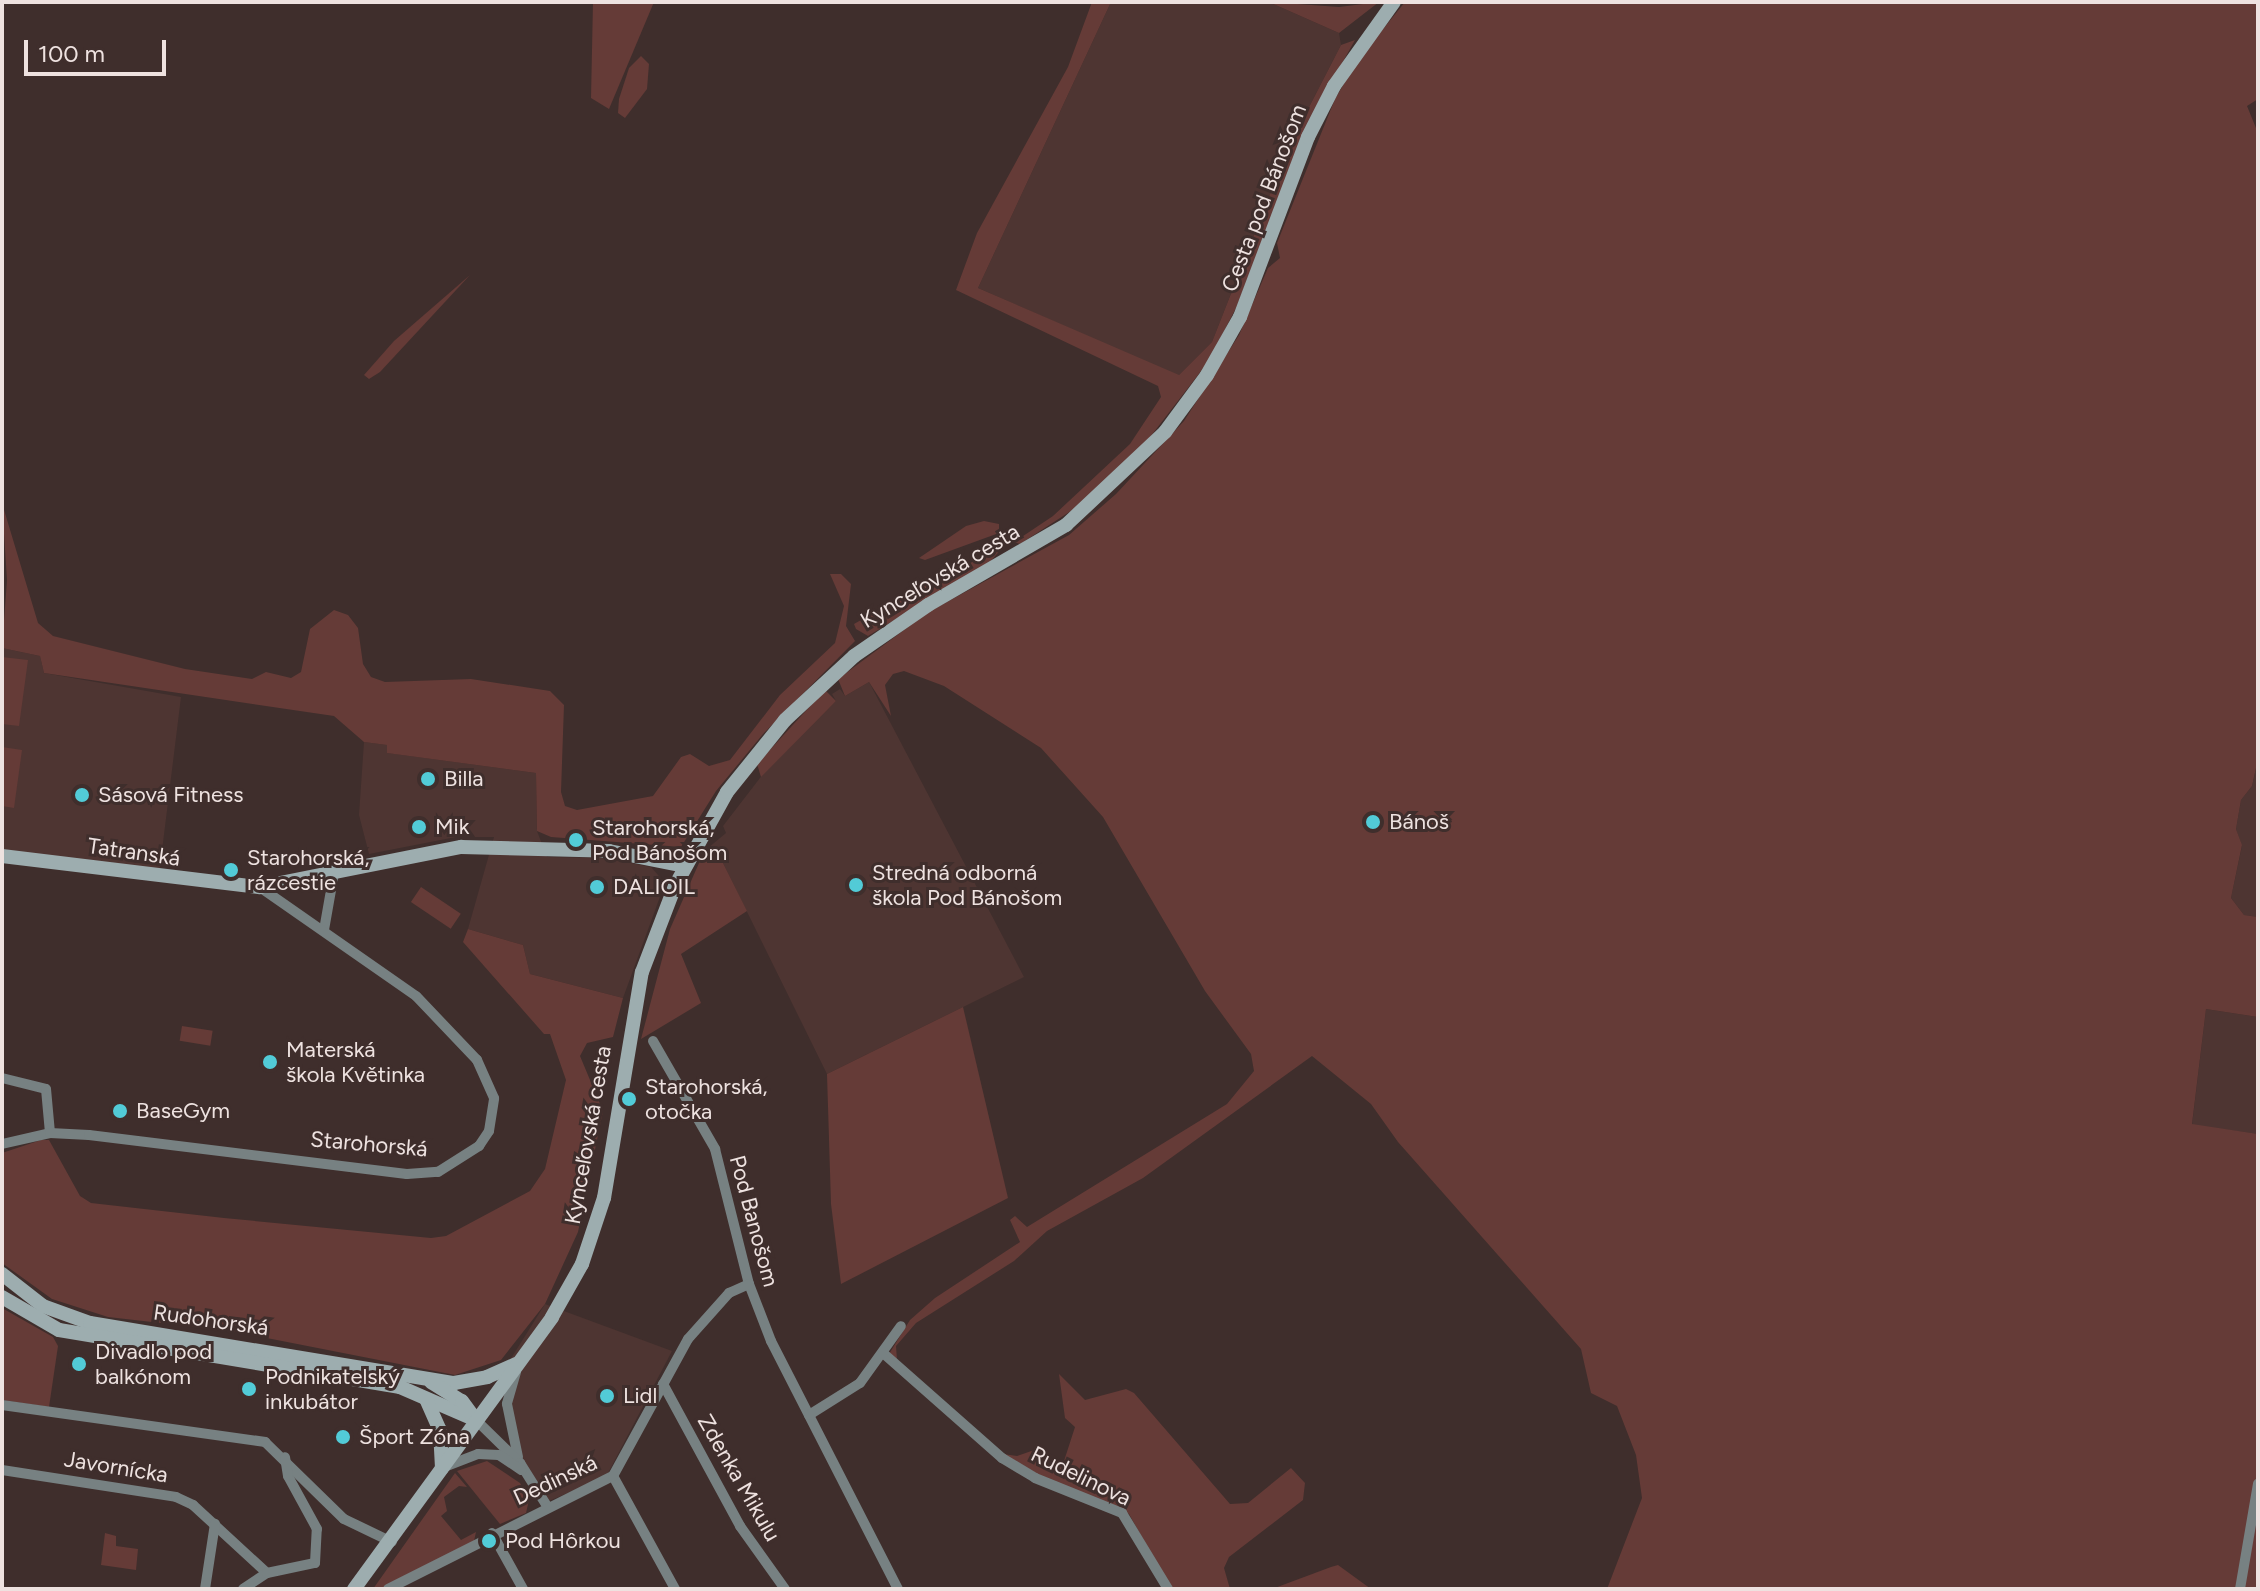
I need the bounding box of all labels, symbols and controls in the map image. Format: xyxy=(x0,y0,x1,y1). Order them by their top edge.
scale bar xyxy=(28,24,170,74)
text: 100 m xyxy=(38,39,105,68)
street label: Cesta pod Bánošom xyxy=(1216,101,1312,295)
street label: Kynceľovská cesta xyxy=(856,518,1024,634)
place label: Billa xyxy=(444,766,483,792)
marker: Billa xyxy=(419,770,437,788)
place label: Sásová Fitness xyxy=(98,782,243,808)
marker: Sásová Fitness xyxy=(73,786,91,804)
place label: Bánoš xyxy=(1389,809,1449,835)
marker: Bánoš xyxy=(1364,813,1382,831)
place label: Mik xyxy=(435,814,469,840)
place label: Starohorská, Pod Bánošom xyxy=(592,814,727,866)
marker: Mik xyxy=(410,818,428,836)
marker: Starohorská, Pod Bánošom xyxy=(567,831,585,849)
street label: Tatranská xyxy=(86,832,182,872)
place label: Starohorská, rázcestie xyxy=(247,844,370,896)
place label: Stredná odborná škola Pod Bánošom xyxy=(872,859,1062,910)
marker: Starohorská, rázcestie xyxy=(222,861,240,879)
place label: DALIOIL xyxy=(613,874,695,900)
marker: Stredná odborná škola Pod Bánošom xyxy=(847,876,865,894)
marker: DALIOIL xyxy=(588,878,606,896)
place label: Materská škola Květinka xyxy=(286,1036,425,1088)
street label: Kynceľovská cesta xyxy=(559,1044,617,1226)
marker: Materská škola Květinka xyxy=(261,1053,279,1071)
place label: Starohorská, otočka xyxy=(645,1073,768,1124)
marker: Starohorská, otočka xyxy=(620,1090,638,1108)
place label: BaseGym xyxy=(136,1098,230,1124)
marker: BaseGym xyxy=(111,1102,129,1120)
street label: Starohorská xyxy=(309,1126,429,1162)
street label: Pod Banošom xyxy=(724,1152,784,1290)
street label: Rudohorská xyxy=(152,1299,270,1341)
place label: Divadlo pod balkónom xyxy=(95,1338,212,1390)
marker: Divadlo pod balkónom xyxy=(70,1355,88,1373)
place label: Podnikatelský inkubátor xyxy=(265,1363,400,1414)
marker: Podnikatelský inkubátor xyxy=(240,1380,258,1398)
place label: Lidl xyxy=(623,1383,657,1409)
marker: Lidl xyxy=(598,1387,616,1405)
street label: Zdenka Mikulu xyxy=(692,1410,786,1546)
place label: Šport Zóna xyxy=(359,1424,470,1450)
marker: Šport Zóna xyxy=(334,1428,352,1446)
street label: Rudelinova xyxy=(1027,1440,1135,1512)
street label: Javornícka xyxy=(62,1446,170,1488)
street label: Dedinská xyxy=(509,1449,601,1511)
place label: Pod Hôrkou xyxy=(505,1528,621,1554)
marker: Pod Hôrkou xyxy=(480,1532,498,1550)

